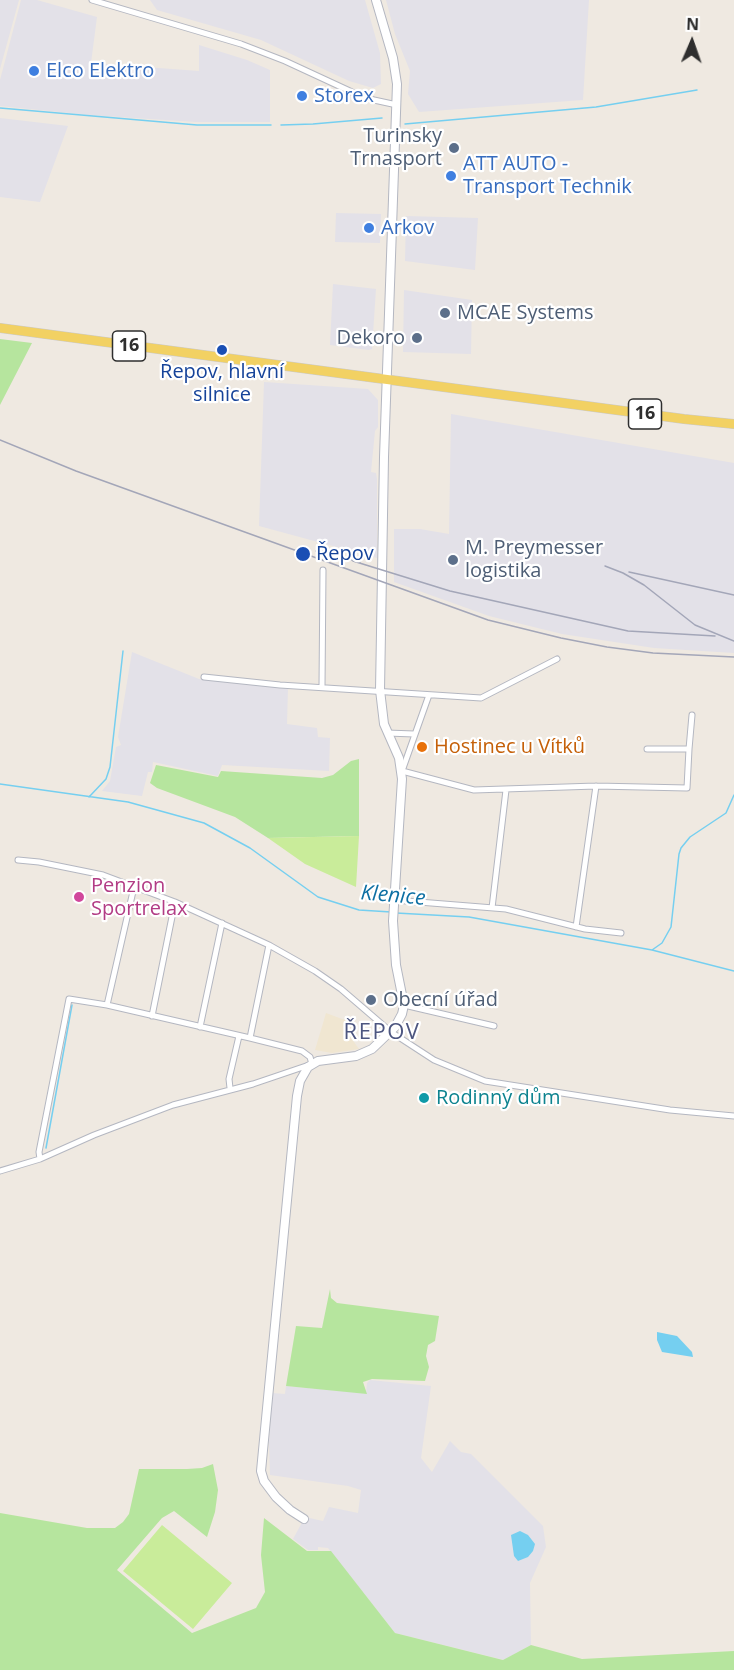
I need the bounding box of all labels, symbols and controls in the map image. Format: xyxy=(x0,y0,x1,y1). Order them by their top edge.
north arrow xyxy=(662,12,722,72)
text: N xyxy=(686,13,700,35)
place label: Elco Elektro xyxy=(46,59,154,83)
marker: Elco Elektro xyxy=(27,64,41,78)
place label: Storex xyxy=(314,84,374,108)
marker: Storex xyxy=(295,89,309,103)
place label: Turinsky Trnasport xyxy=(350,124,442,171)
marker: Turinsky Trnasport xyxy=(447,141,461,155)
place label: ATT AUTO - Transport Technik xyxy=(463,152,632,199)
marker: ATT AUTO - Transport Technik xyxy=(444,169,458,183)
place label: Arkov xyxy=(381,216,434,240)
marker: Arkov xyxy=(362,221,376,235)
place label: MCAE Systems xyxy=(457,301,593,325)
marker: MCAE Systems xyxy=(438,306,452,320)
place label: Dekoro xyxy=(337,326,405,350)
road number: 16 xyxy=(112,331,146,361)
marker: Dekoro xyxy=(410,331,424,345)
marker: Řepov, hlavní silnice xyxy=(215,343,229,357)
place label: Řepov, hlavní silnice xyxy=(160,360,284,407)
road number: 16 xyxy=(628,399,662,429)
place label: M. Preymesser logistika xyxy=(465,536,603,583)
place label: Řepov xyxy=(316,542,374,566)
marker: Řepov xyxy=(294,545,312,563)
marker: M. Preymesser logistika xyxy=(446,553,460,567)
place label: Hostinec u Vítků xyxy=(434,735,585,759)
marker: Hostinec u Vítků xyxy=(415,740,429,754)
place label: Penzion Sportrelax xyxy=(91,874,188,921)
water label: Klenice xyxy=(360,881,426,911)
marker: Penzion Sportrelax xyxy=(72,890,86,904)
place label: Obecní úřad xyxy=(383,988,498,1012)
marker: Obecní úřad xyxy=(364,993,378,1007)
district label: ŘEPOV xyxy=(344,1020,420,1046)
place label: Rodinný dům xyxy=(436,1086,560,1110)
marker: Rodinný dům xyxy=(417,1091,431,1105)

